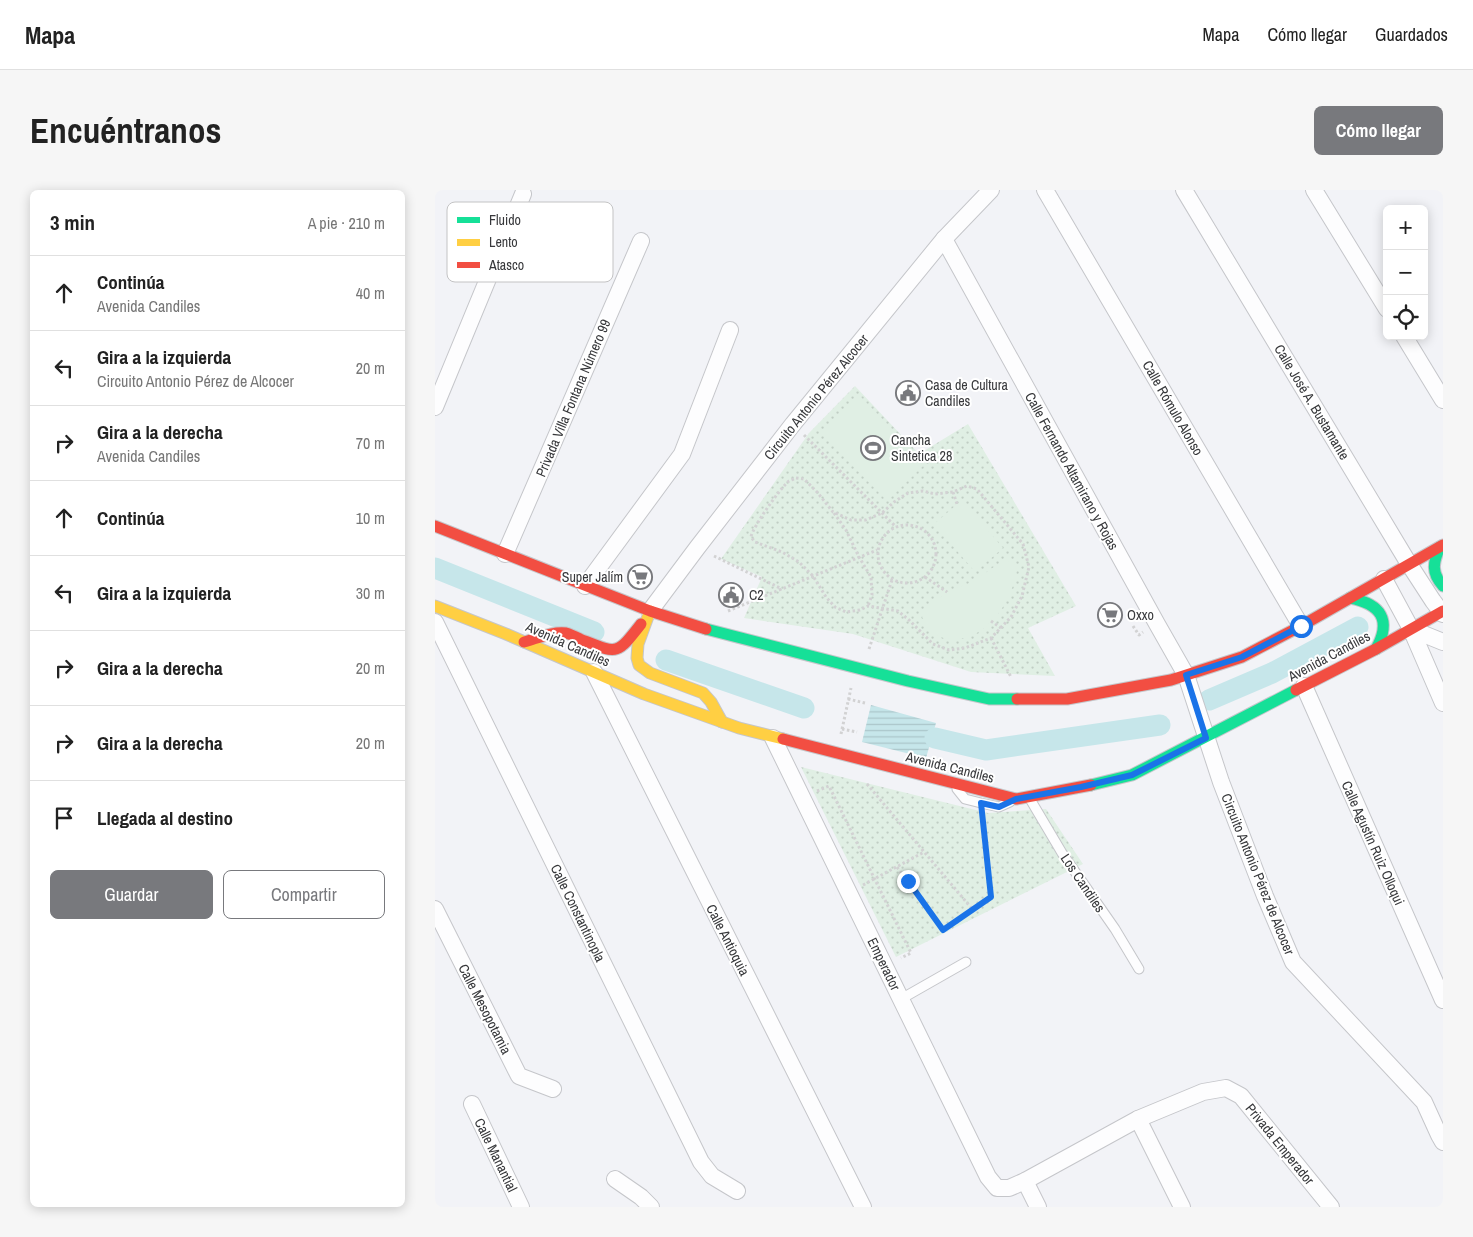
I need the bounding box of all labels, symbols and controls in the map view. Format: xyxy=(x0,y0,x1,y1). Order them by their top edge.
text: Mapa xyxy=(25,19,75,51)
text: Mapa xyxy=(1202,22,1239,47)
text: Cómo llegar xyxy=(1267,22,1347,47)
text: Guardados xyxy=(1375,22,1448,47)
button: Cómo llegar xyxy=(1314,106,1443,155)
text: Encuéntranos xyxy=(30,107,221,154)
legend xyxy=(447,202,613,282)
map controls xyxy=(1383,205,1428,340)
button: + xyxy=(1383,205,1428,250)
text: 3 min xyxy=(50,208,95,237)
text: Fluido xyxy=(489,211,521,229)
text: A pie · 210 m xyxy=(308,212,385,234)
text: Lento xyxy=(489,233,518,251)
button: − xyxy=(1383,250,1428,295)
text: Atasco xyxy=(488,256,524,274)
text: Continúa xyxy=(97,269,165,295)
icon: ahead xyxy=(50,279,78,307)
text: 40 m xyxy=(356,282,385,304)
text: Avenida Candiles xyxy=(97,295,200,317)
button: locate xyxy=(1383,295,1428,340)
street label: Privada Villa Fontana Número 99 xyxy=(532,316,614,480)
street label: Circuito Antonio Pérez Alcocer xyxy=(760,330,872,463)
street label: Calle José A. Bustamante xyxy=(1270,341,1354,463)
text: Gira a la izquierda xyxy=(97,344,231,370)
icon: left xyxy=(50,354,78,382)
text: 20 m xyxy=(356,357,385,379)
street label: Calle Rómulo Alonso xyxy=(1139,357,1207,459)
text: Circuito Antonio Pérez de Alcocer xyxy=(97,370,294,392)
place label: Casa de Cultura Candiles xyxy=(925,376,1009,410)
public building icon: Casa de Cultura Candiles xyxy=(895,380,921,406)
street label: Calle Fernando Altamirano y Rojas xyxy=(1021,389,1123,553)
text: Gira a la derecha xyxy=(97,419,223,445)
icon: right xyxy=(50,429,78,457)
place label: Cancha Sintetica 28 xyxy=(891,431,952,465)
text: 70 m xyxy=(356,432,385,454)
sports icon: Cancha Sintetica 28 xyxy=(860,435,886,461)
text: Avenida Candiles xyxy=(97,445,200,467)
icon: ahead xyxy=(50,504,78,532)
text: Continúa xyxy=(97,505,165,531)
text: 10 m xyxy=(356,507,385,529)
supermarket icon: Super Jalím xyxy=(627,564,653,590)
place label: Super Jalím xyxy=(562,568,623,586)
icon: left xyxy=(50,579,78,607)
text: Gira a la izquierda xyxy=(97,580,231,606)
text: 30 m xyxy=(356,582,385,604)
public building icon: C2 xyxy=(718,582,744,608)
place label: C2 xyxy=(749,586,764,604)
supermarket icon: Oxxo xyxy=(1097,602,1123,628)
place label: Oxxo xyxy=(1127,606,1154,624)
route start xyxy=(1290,615,1313,638)
street label: Avenida Candiles xyxy=(522,617,613,671)
street label: Avenida Candiles xyxy=(1284,627,1373,686)
icon: right xyxy=(50,654,78,682)
text: Gira a la derecha xyxy=(97,655,223,681)
text: 20 m xyxy=(356,657,385,679)
icon: right xyxy=(50,729,78,757)
text: Gira a la derecha xyxy=(97,730,223,756)
text: 20 m xyxy=(356,732,385,754)
street label: Avenida Candiles xyxy=(903,747,996,787)
street label: Calle Agustín Ruiz Olloqui xyxy=(1338,778,1408,908)
street label: Circuito Antonio Pérez de Alcocer xyxy=(1217,791,1299,957)
icon: arrive xyxy=(50,804,78,832)
text: Llegada al destino xyxy=(97,805,233,831)
street label: Los Candiles xyxy=(1057,850,1109,916)
street label: Calle Constantinopla xyxy=(547,861,610,965)
button: Guardar xyxy=(50,870,213,919)
button: Compartir xyxy=(223,870,385,919)
route end xyxy=(897,870,920,893)
street label: Calle Antioquia xyxy=(702,901,754,979)
street label: Emperador xyxy=(863,935,905,994)
street label: Calle Mesopotamia xyxy=(455,961,516,1058)
street label: Privada Emperador xyxy=(1242,1100,1318,1188)
street label: Calle Manantial xyxy=(470,1115,522,1195)

